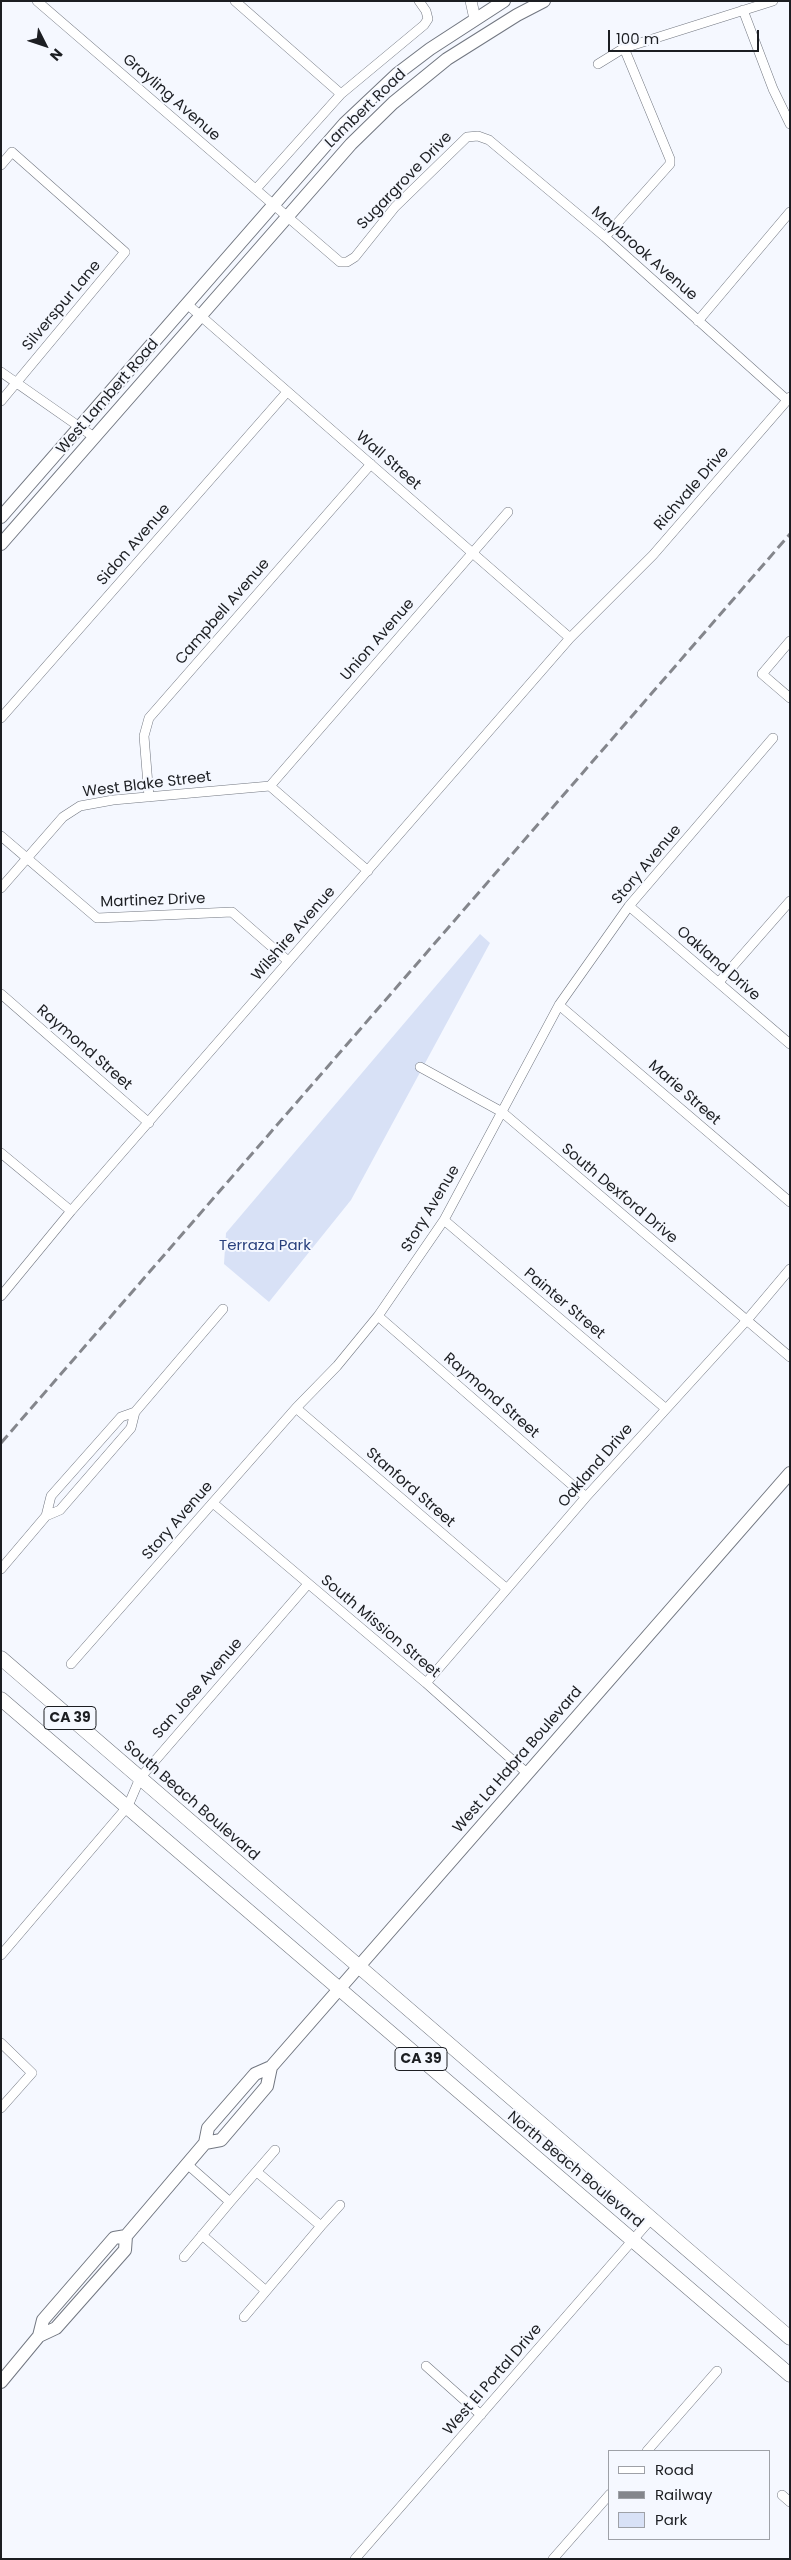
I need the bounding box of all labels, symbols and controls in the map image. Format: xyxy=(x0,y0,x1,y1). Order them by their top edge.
north arrow xyxy=(20,20,70,70)
scale bar xyxy=(611,20,762,52)
text: 100 m xyxy=(616,28,659,49)
text: N xyxy=(45,44,67,65)
street label: Grayling Avenue xyxy=(119,51,223,145)
street label: Lambert Road xyxy=(322,66,410,152)
street label: Sugargrove Drive xyxy=(354,128,456,234)
street label: Maybrook Avenue xyxy=(587,203,701,305)
street label: Silverspur Lane xyxy=(19,257,105,355)
street label: West Lambert Road xyxy=(53,336,163,458)
street label: Wall Street xyxy=(352,428,424,494)
street label: Richvale Drive xyxy=(651,444,733,534)
street label: Sidon Avenue xyxy=(94,501,174,589)
street label: Campbell Avenue xyxy=(172,555,274,669)
street label: Union Avenue xyxy=(337,595,419,685)
street label: West Blake Street xyxy=(82,768,212,802)
street label: Story Avenue xyxy=(609,822,685,908)
street label: Wilshire Avenue xyxy=(248,883,340,985)
street label: Martinez Drive xyxy=(100,890,206,912)
street label: Oakland Drive xyxy=(673,923,763,1005)
street label: Raymond Street xyxy=(33,1002,135,1094)
street label: Marie Street xyxy=(644,1057,724,1129)
street label: South Dexford Drive xyxy=(557,1140,681,1248)
street label: Story Avenue xyxy=(398,1162,464,1256)
park label: Terraza Park xyxy=(219,1237,311,1255)
street label: Painter Street xyxy=(520,1265,608,1343)
street label: Raymond Street xyxy=(440,1350,542,1442)
street label: Oakland Drive xyxy=(555,1421,637,1511)
street label: Stanford Street xyxy=(362,1444,458,1532)
street label: Story Avenue xyxy=(139,1478,217,1564)
street label: South Mission Street xyxy=(317,1572,443,1682)
street label: San Jose Avenue xyxy=(149,1635,247,1743)
street label: West La Habra Boulevard xyxy=(450,1683,586,1837)
road number: CA 39 xyxy=(44,1706,96,1730)
street label: South Beach Boulevard xyxy=(119,1737,263,1865)
road number: CA 39 xyxy=(395,2048,447,2070)
street label: North Beach Boulevard xyxy=(503,2108,647,2232)
street label: West El Portal Drive xyxy=(440,2321,546,2439)
legend xyxy=(608,2450,771,2540)
text: Road xyxy=(655,2459,694,2480)
text: Railway xyxy=(655,2484,713,2505)
text: Park xyxy=(655,2509,687,2530)

